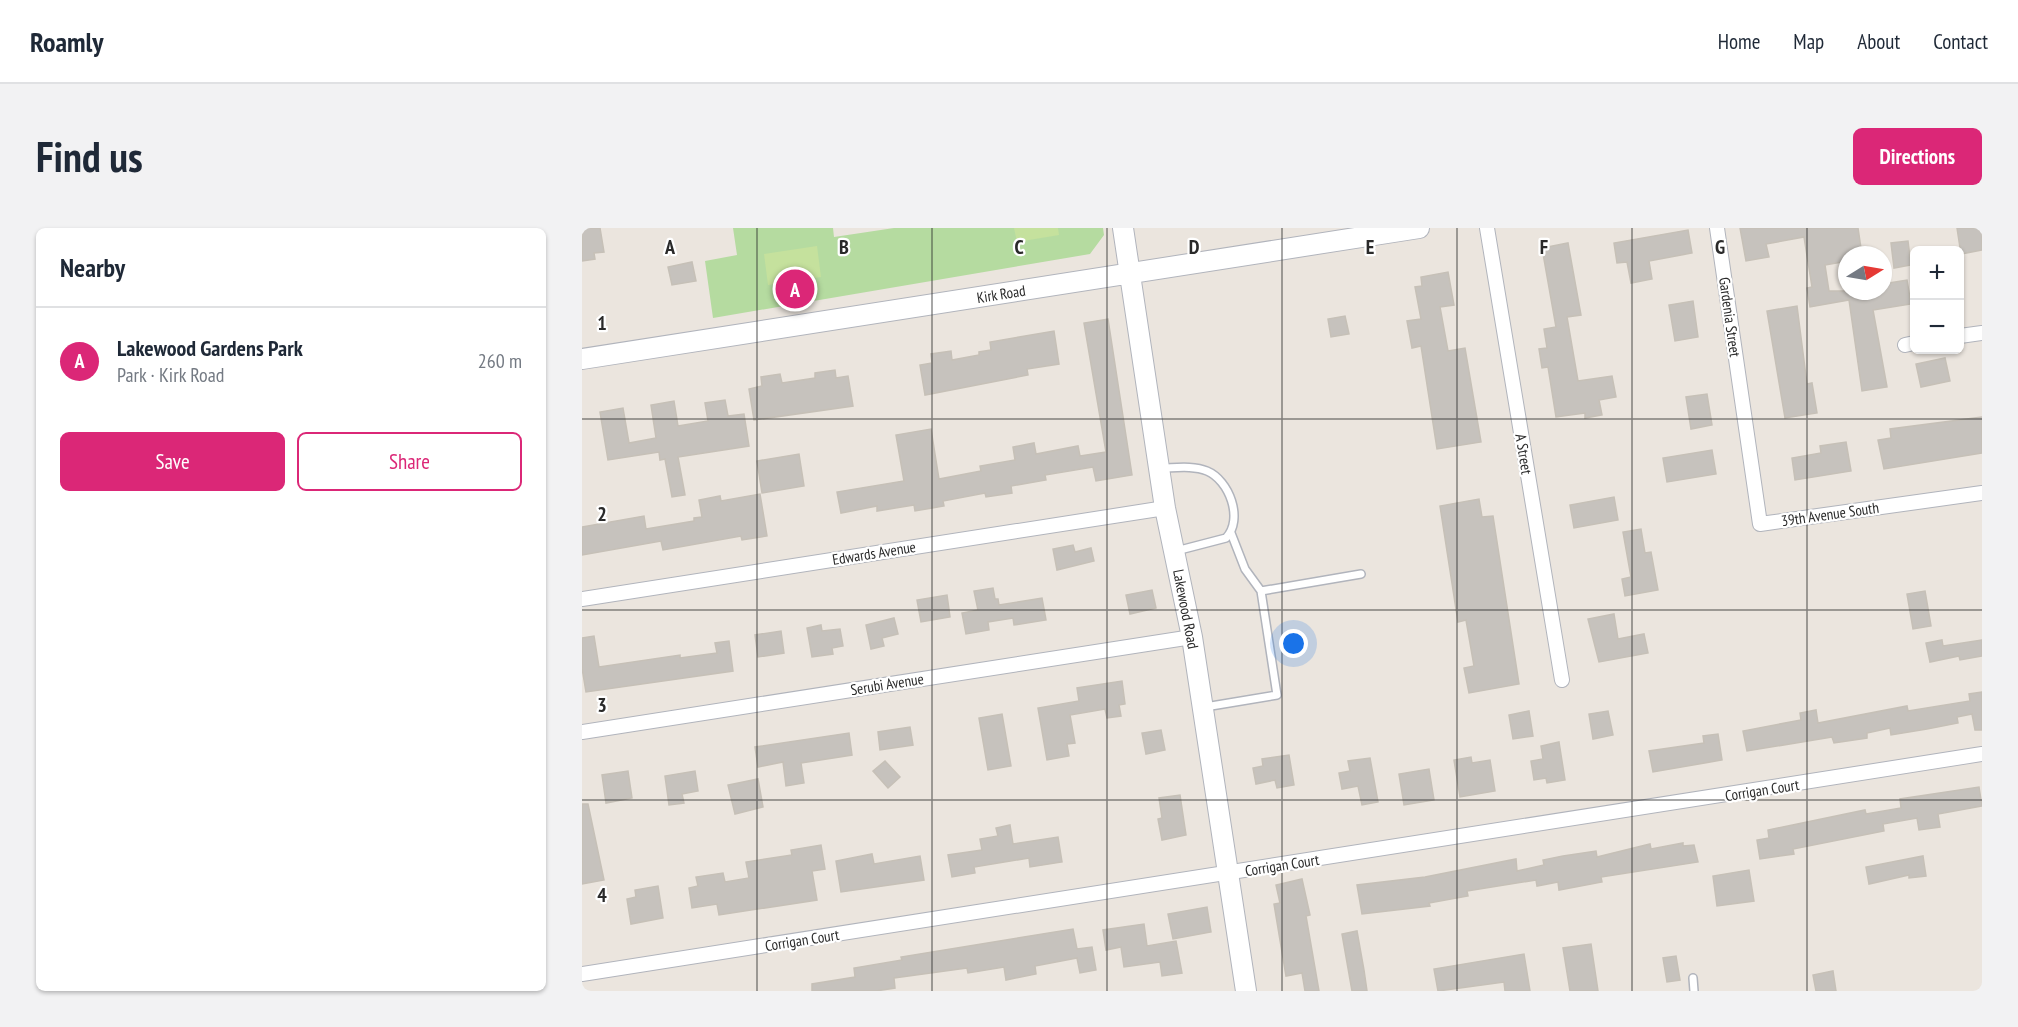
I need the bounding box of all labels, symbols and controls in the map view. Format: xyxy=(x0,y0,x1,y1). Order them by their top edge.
text: Roamly xyxy=(30,23,104,60)
text: Home xyxy=(1718,28,1760,55)
text: Map xyxy=(1793,28,1824,55)
text: About xyxy=(1857,28,1900,55)
text: Contact xyxy=(1933,28,1988,55)
button: Directions xyxy=(1853,128,1982,185)
text: Find us xyxy=(36,129,143,184)
text: A xyxy=(664,234,676,260)
text: B xyxy=(839,234,849,260)
text: C xyxy=(1014,234,1024,260)
text: D xyxy=(1189,234,1200,260)
text: E xyxy=(1366,234,1374,260)
text: F xyxy=(1540,234,1548,260)
text: G xyxy=(1715,234,1725,260)
north arrow xyxy=(1838,246,1892,300)
map controls xyxy=(1910,246,1964,354)
button: + xyxy=(1910,246,1964,300)
text: Nearby xyxy=(60,251,125,284)
pin: A xyxy=(776,266,814,312)
street label: Gardenia Street xyxy=(1715,276,1745,358)
street label: Kirk Road xyxy=(975,281,1027,307)
button: − xyxy=(1910,300,1964,354)
text: 1 xyxy=(597,310,607,336)
text: Lakewood Gardens Park xyxy=(117,334,303,362)
text: A xyxy=(74,348,85,374)
text: 260 m xyxy=(478,348,522,374)
text: Park · Kirk Road xyxy=(117,362,224,388)
button: Save xyxy=(60,432,285,491)
button: Share xyxy=(297,432,522,491)
street label: A Street xyxy=(1511,432,1537,476)
street label: 39th Avenue South xyxy=(1780,498,1880,530)
text: 2 xyxy=(597,501,607,527)
street label: Edwards Avenue xyxy=(831,537,917,569)
street label: Lakewood Road xyxy=(1169,568,1203,650)
your location xyxy=(1279,629,1308,658)
street label: Serubi Avenue xyxy=(849,669,925,699)
text: 3 xyxy=(597,692,607,718)
street label: Corrigan Court xyxy=(1724,775,1800,805)
street label: Corrigan Court xyxy=(1244,850,1320,880)
text: 4 xyxy=(597,882,607,908)
street label: Corrigan Court xyxy=(764,925,840,955)

